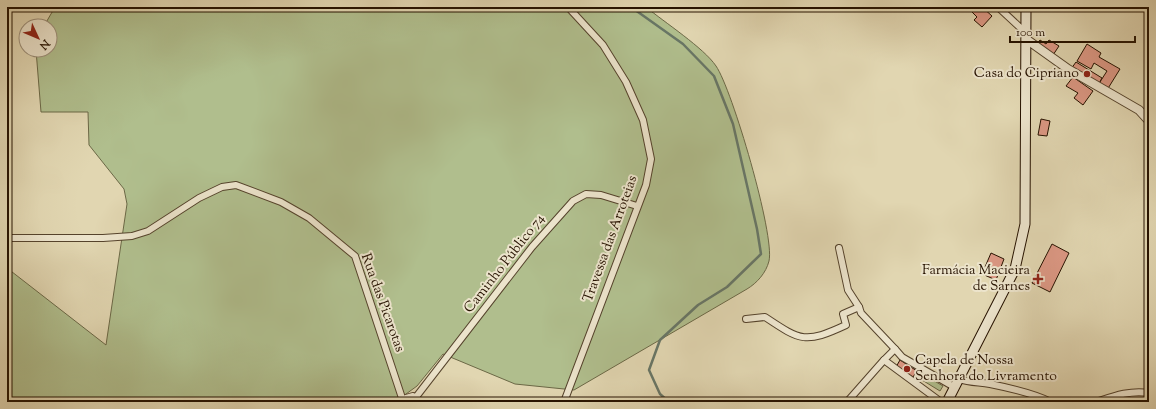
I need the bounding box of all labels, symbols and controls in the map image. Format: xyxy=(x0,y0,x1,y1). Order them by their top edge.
north arrow xyxy=(18,18,58,58)
scale bar xyxy=(1010,18,1135,44)
text: 100 m xyxy=(1016,24,1045,42)
text: N xyxy=(36,35,54,53)
place label: Casa do Cipriano xyxy=(974,64,1079,84)
marker: Casa do Cipriano xyxy=(1082,69,1092,79)
street label: Travessa das Arroteias xyxy=(579,173,643,305)
street label: Caminho Público 74 xyxy=(460,210,550,318)
street label: Rua das Picarotas xyxy=(355,251,409,355)
place label: Farmácia Macieira de Sarnes xyxy=(922,261,1031,297)
marker: Farmácia Macieira de Sarnes xyxy=(1033,274,1043,284)
place label: Capela de Nossa Senhora do Livramento xyxy=(915,351,1057,387)
marker: Capela de Nossa Senhora do Livramento xyxy=(902,364,912,374)

